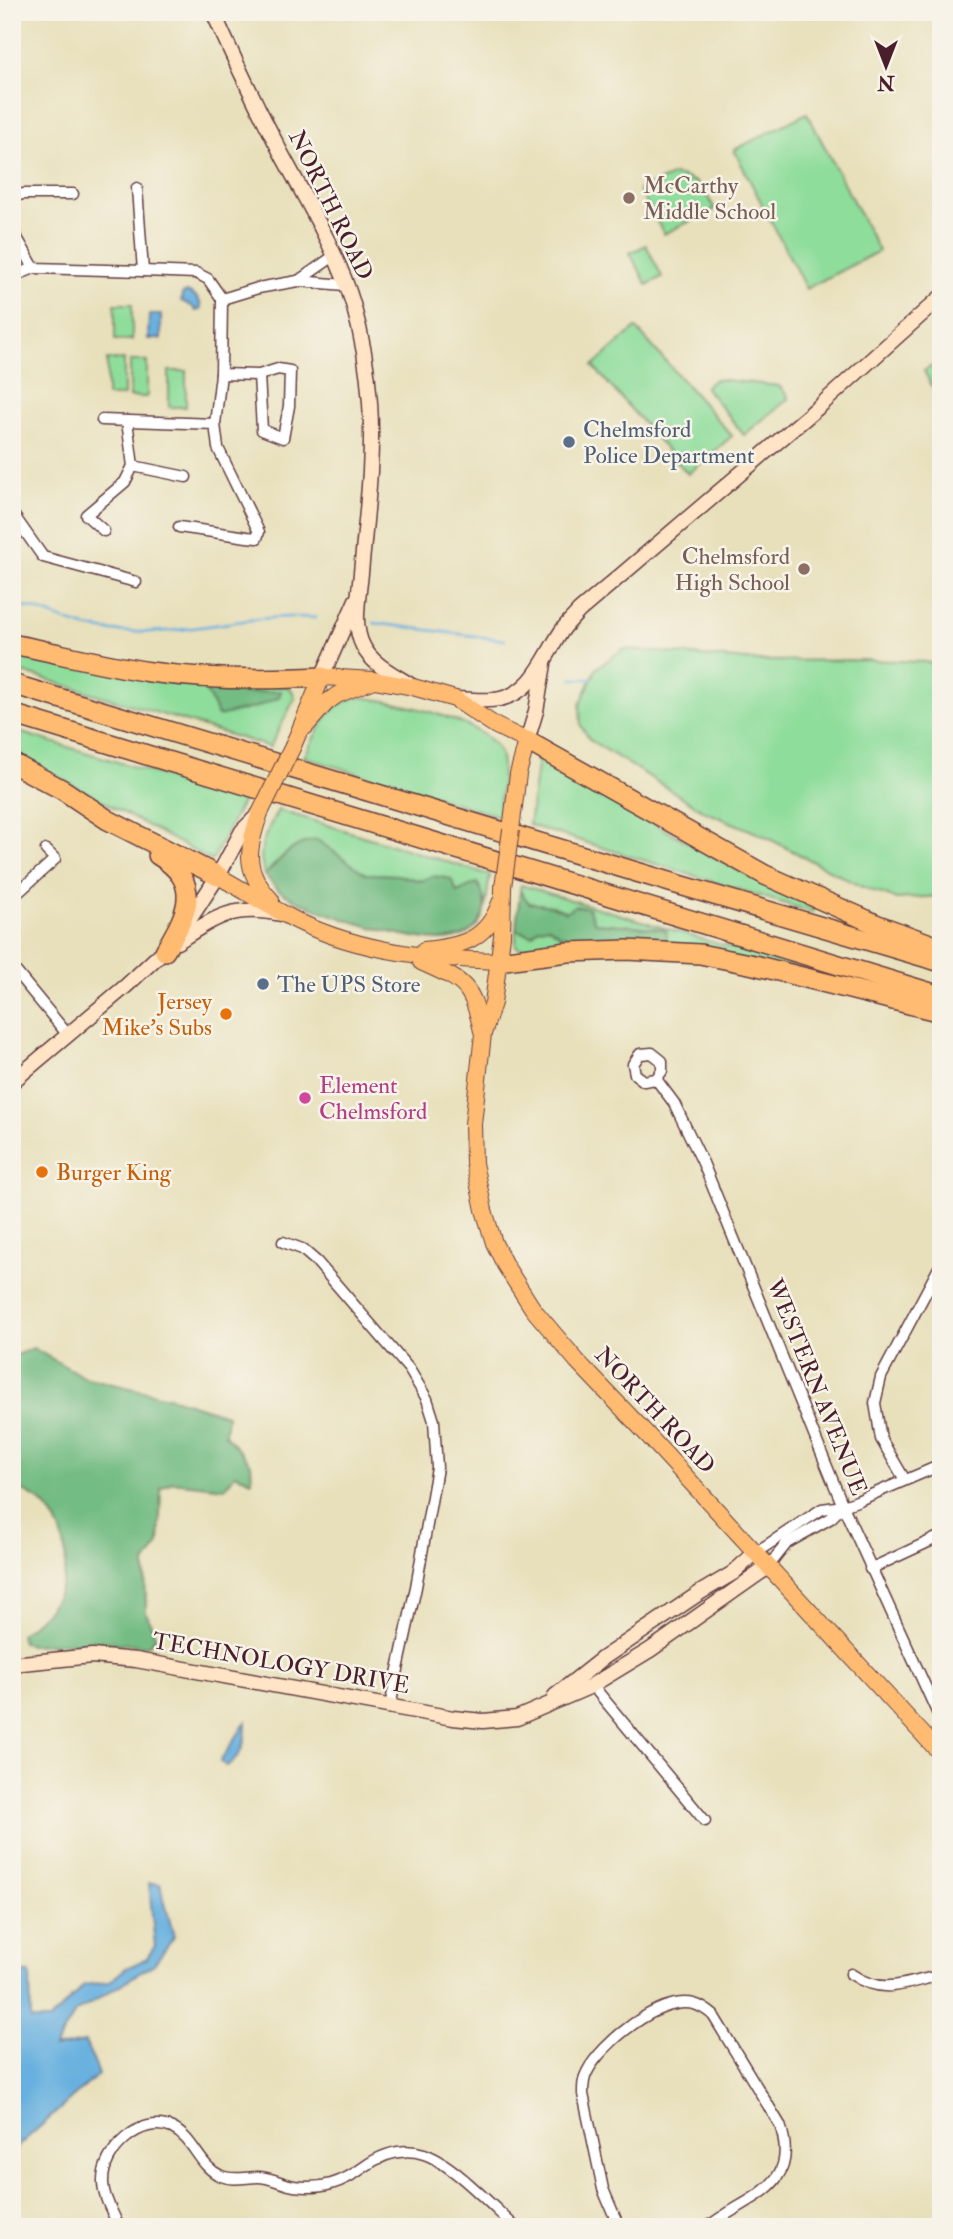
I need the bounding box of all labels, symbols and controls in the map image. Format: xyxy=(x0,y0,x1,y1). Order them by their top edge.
north arrow xyxy=(852,32,922,102)
text: N xyxy=(877,70,896,94)
street label: NORTH ROAD xyxy=(282,125,380,285)
place label: McCarthy Middle School xyxy=(643,171,776,226)
marker: McCarthy Middle School xyxy=(621,190,637,206)
place label: Chelmsford Police Department xyxy=(583,415,754,471)
marker: Chelmsford Police Department xyxy=(561,434,577,450)
place label: Chelmsford High School xyxy=(675,542,790,597)
marker: Chelmsford High School xyxy=(796,561,812,577)
place label: The UPS Store xyxy=(277,970,421,999)
marker: The UPS Store xyxy=(255,976,271,992)
place label: Jersey Mike's Subs xyxy=(101,987,213,1042)
marker: Jersey Mike's Subs xyxy=(218,1006,234,1022)
place label: Element Chelmsford xyxy=(319,1071,427,1126)
marker: Element Chelmsford xyxy=(297,1090,313,1106)
place label: Burger King xyxy=(56,1158,172,1187)
marker: Burger King xyxy=(34,1164,50,1180)
street label: WESTERN AVENUE xyxy=(760,1274,874,1499)
street label: NORTH ROAD xyxy=(589,1340,721,1480)
street label: TECHNOLOGY DRIVE xyxy=(150,1626,412,1700)

